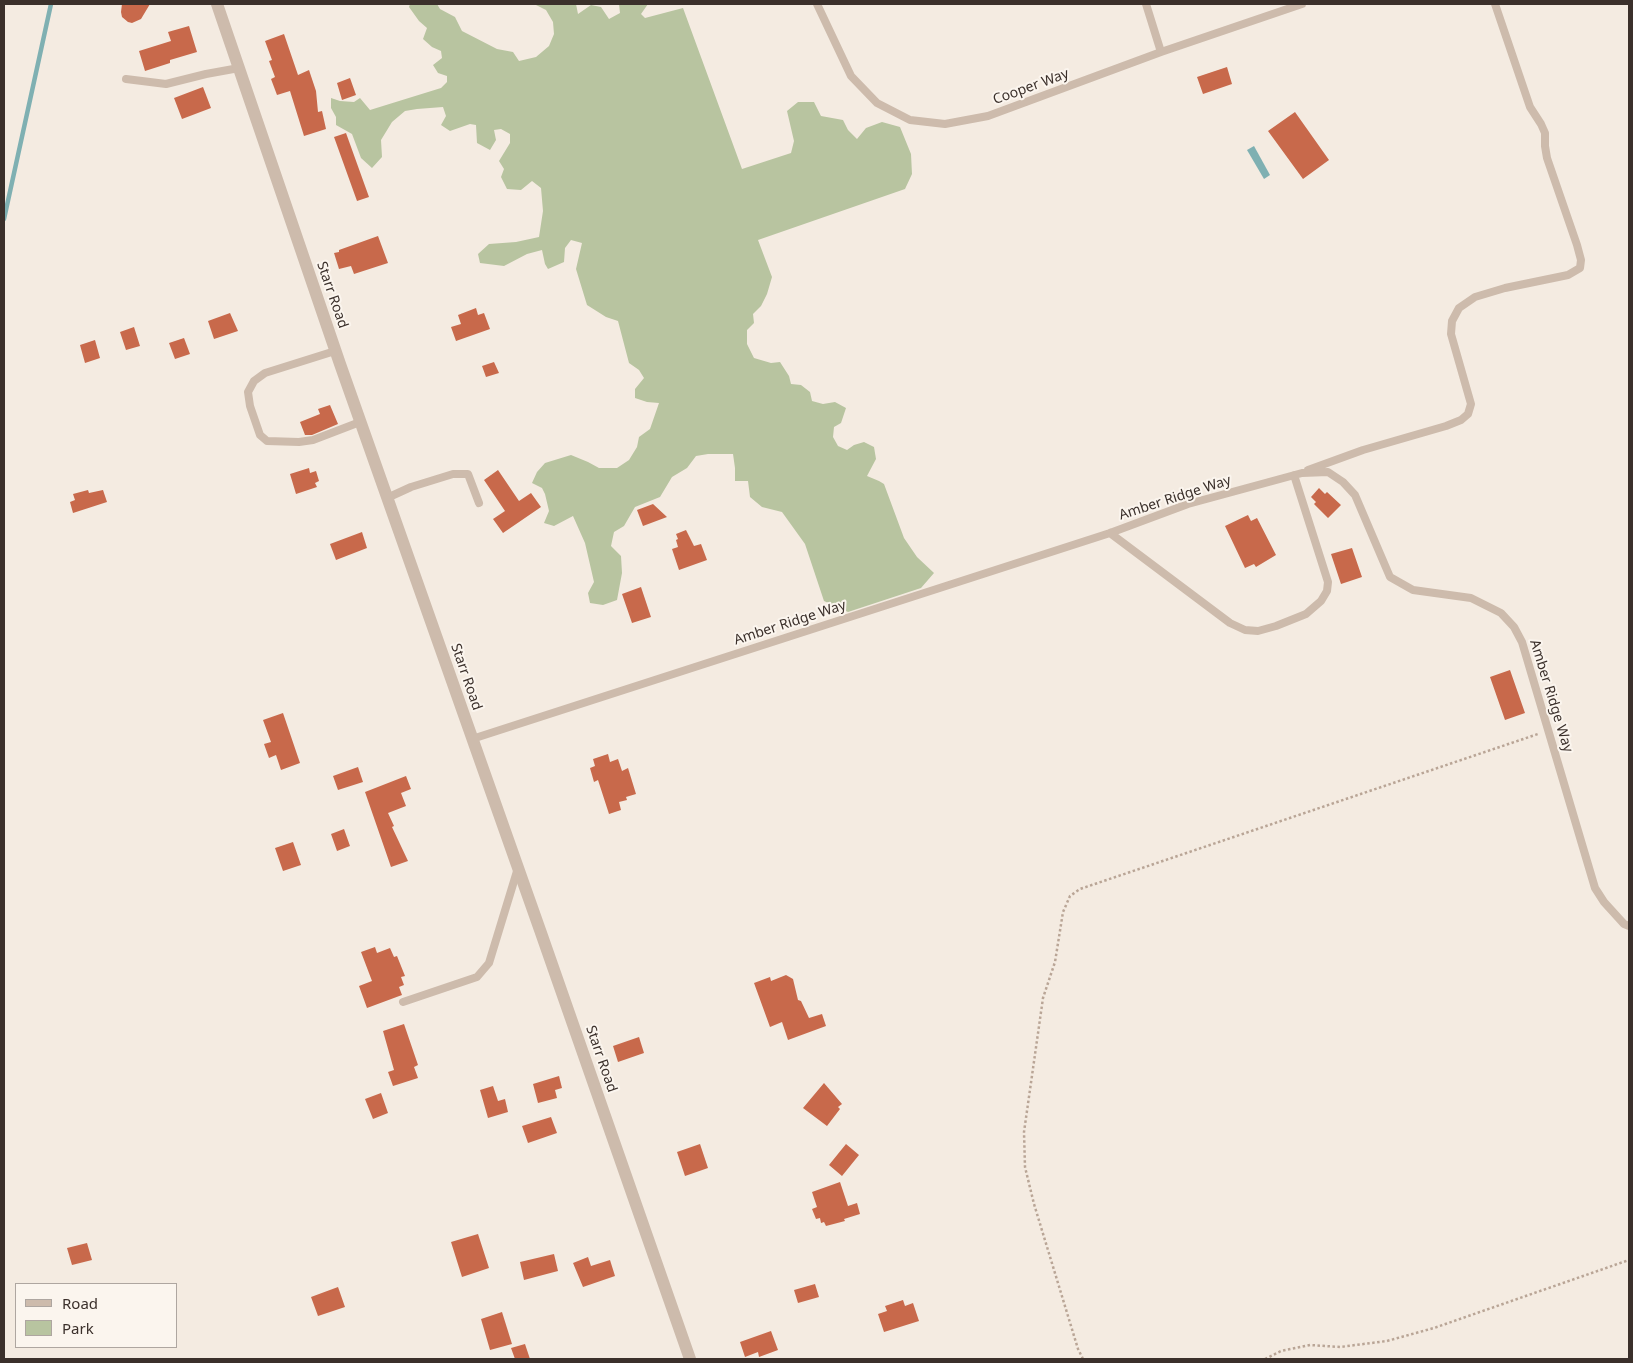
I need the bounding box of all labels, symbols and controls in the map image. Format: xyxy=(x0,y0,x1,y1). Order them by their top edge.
street label: Cooper Way xyxy=(991,66,1071,108)
street label: Starr Road xyxy=(313,259,351,331)
street label: Amber Ridge Way xyxy=(1117,472,1233,524)
street label: Amber Ridge Way xyxy=(732,597,848,649)
street label: Amber Ridge Way xyxy=(1526,638,1576,754)
street label: Starr Road xyxy=(447,641,485,713)
street label: Starr Road xyxy=(582,1023,620,1095)
legend xyxy=(15,1283,178,1348)
text: Road xyxy=(62,1293,98,1313)
text: Park xyxy=(62,1318,94,1338)

